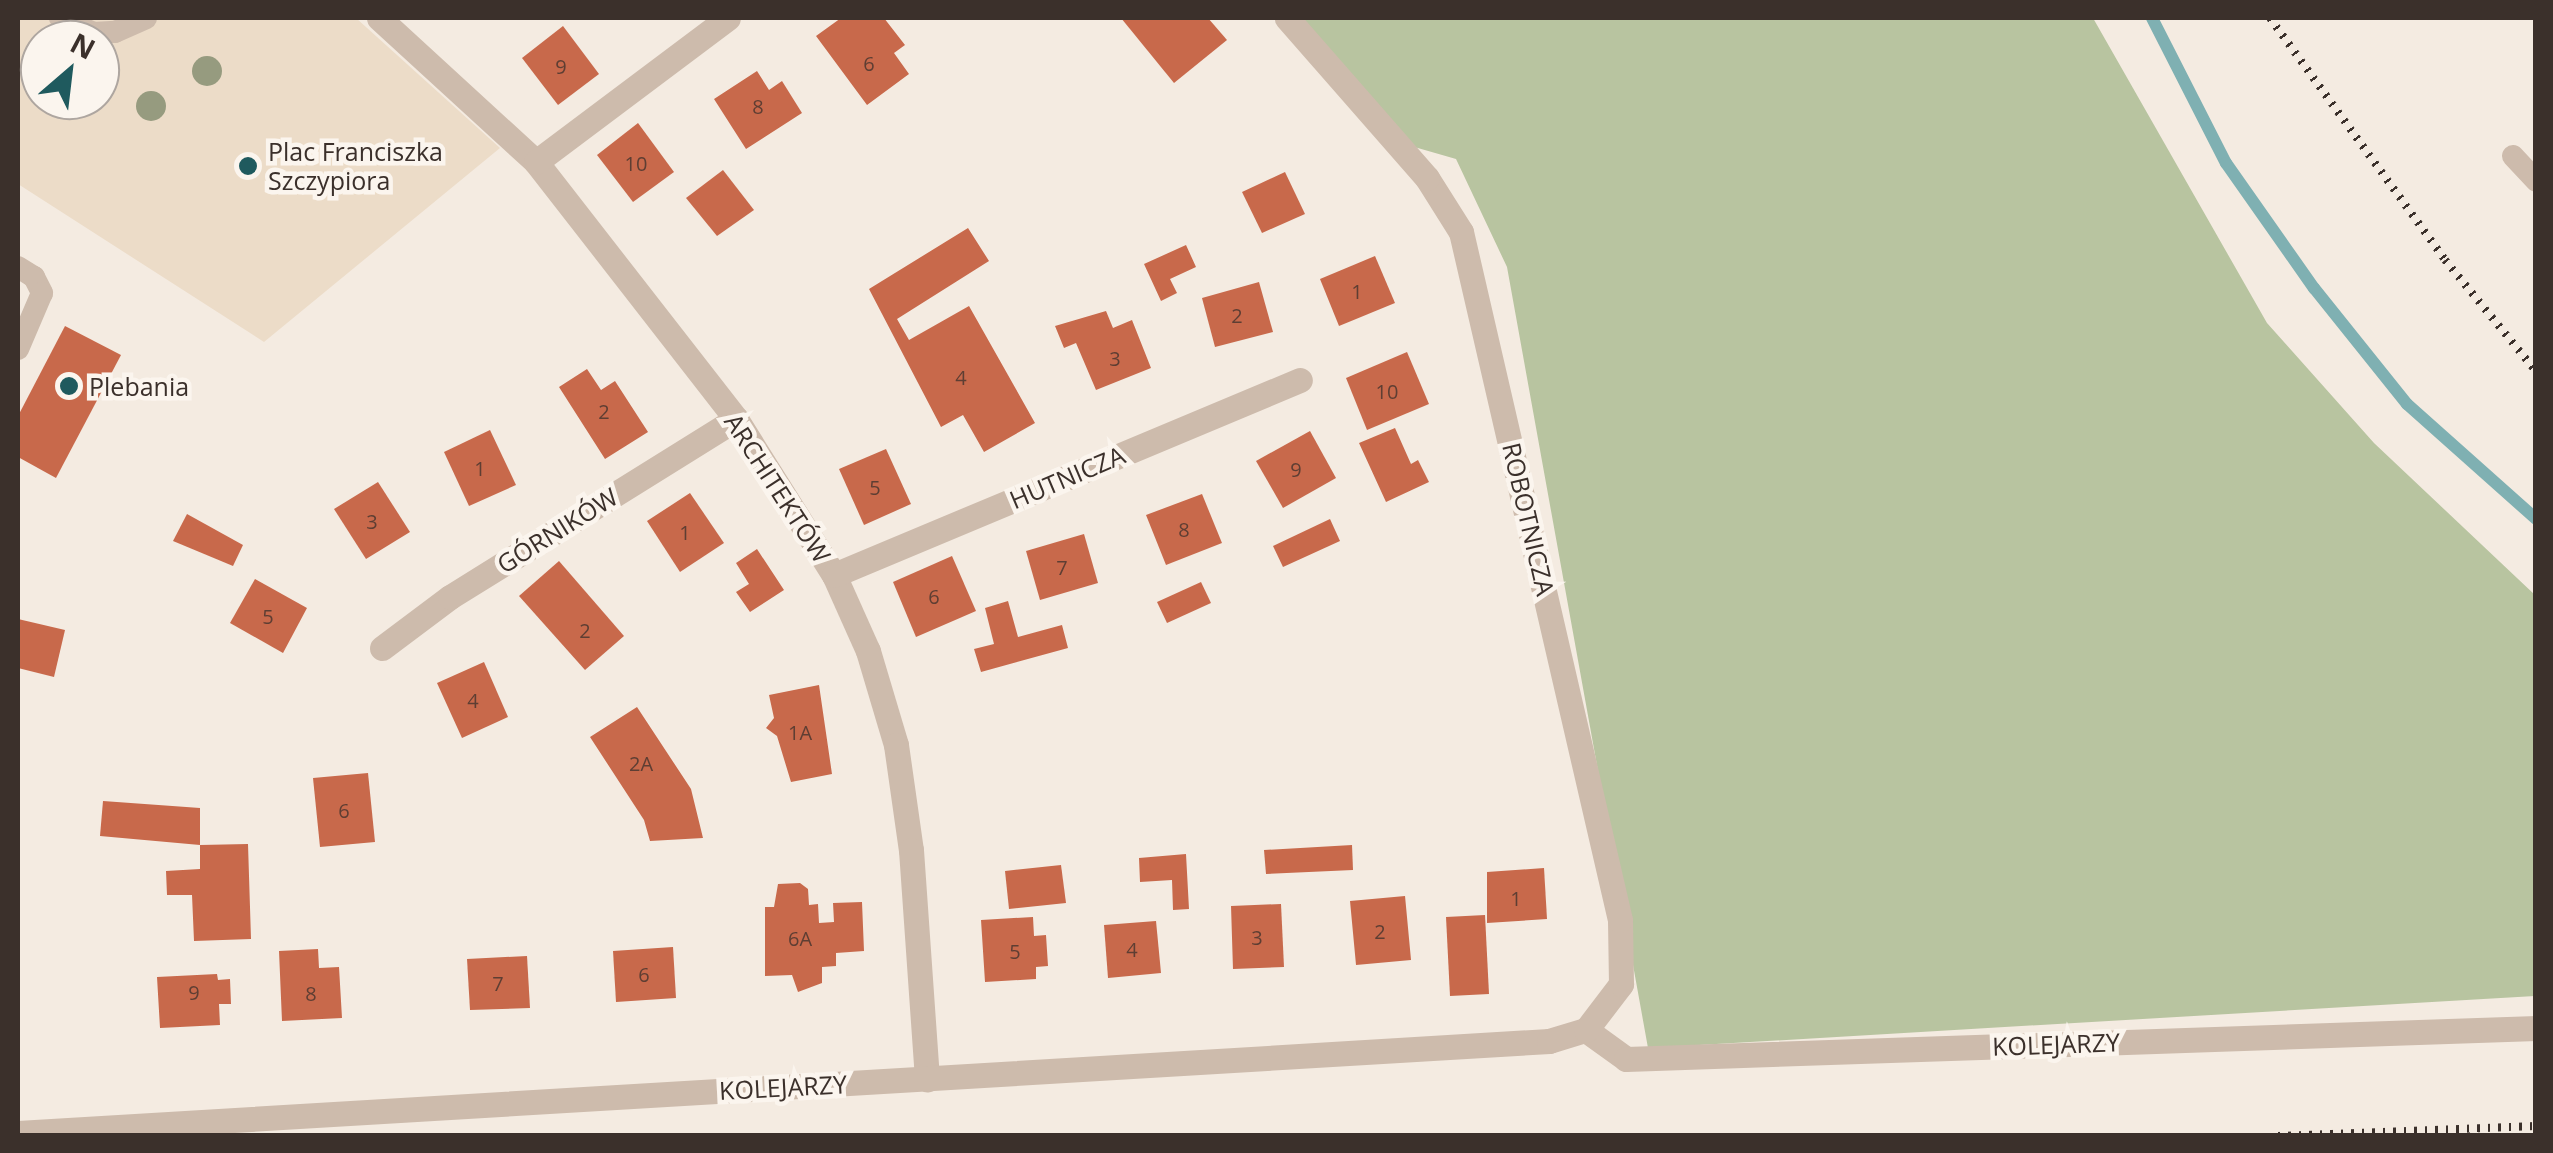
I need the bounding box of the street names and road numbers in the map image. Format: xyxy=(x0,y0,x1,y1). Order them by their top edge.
street label: ARCHITEKTÓW xyxy=(719,408,837,568)
street label: HUTNICZA xyxy=(1005,439,1129,515)
street label: ROBOTNICZA xyxy=(1497,440,1561,598)
street label: GÓRNIKÓW xyxy=(491,481,623,579)
street label: KOLEJARZY xyxy=(1992,1027,2120,1061)
street label: KOLEJARZY xyxy=(718,1069,848,1105)

